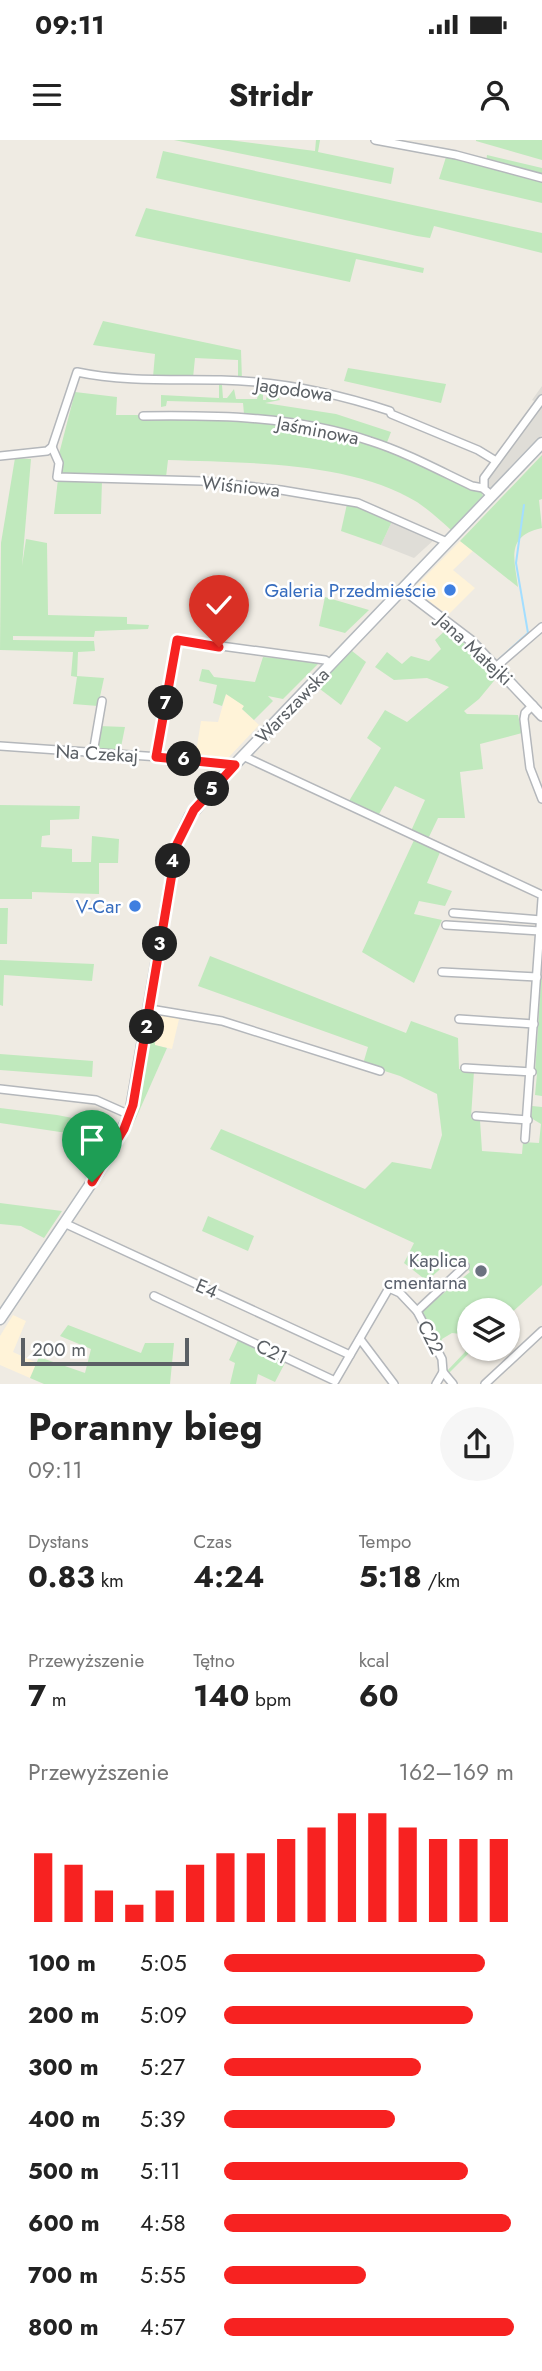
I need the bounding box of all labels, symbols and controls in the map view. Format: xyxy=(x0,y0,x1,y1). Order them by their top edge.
text: 09:11 xyxy=(35,6,104,44)
text: Stridr xyxy=(228,72,314,118)
icon: menu xyxy=(28,76,66,114)
icon: person xyxy=(476,76,514,114)
street label: Jagodowa xyxy=(251,370,334,408)
street label: Jaśminowa xyxy=(272,409,361,452)
street label: Wiśniowa xyxy=(201,469,281,504)
pin xyxy=(189,575,249,647)
place label: Galeria Przedmieście xyxy=(264,577,436,604)
marker: Galeria Przedmieście xyxy=(442,582,458,598)
icon: check xyxy=(200,586,238,624)
street label: Jana Matejki xyxy=(428,605,519,692)
street label: Warszawska xyxy=(249,661,335,749)
pin: 7 xyxy=(148,686,184,720)
text: 7 xyxy=(160,689,171,716)
street label: Na Czekaj xyxy=(55,738,139,769)
pin: 6 xyxy=(166,742,202,776)
text: 6 xyxy=(177,745,190,772)
pin: 5 xyxy=(194,772,230,806)
text: 5 xyxy=(205,775,218,802)
pin: 4 xyxy=(156,844,190,878)
text: 4 xyxy=(166,847,179,874)
place label: V-Car xyxy=(76,893,121,920)
marker: V-Car xyxy=(127,898,143,914)
pin: 3 xyxy=(142,926,178,962)
text: 3 xyxy=(154,930,165,957)
pin: 2 xyxy=(130,1010,164,1044)
text: 2 xyxy=(140,1013,153,1040)
pin xyxy=(62,1110,122,1182)
icon: arrive xyxy=(73,1121,111,1159)
place label: Kaplica cmentarna xyxy=(384,1247,467,1296)
marker: Kaplica cmentarna xyxy=(473,1263,489,1279)
street label: E4 xyxy=(192,1272,222,1305)
map controls xyxy=(457,1298,520,1361)
button: layers xyxy=(457,1298,520,1361)
street label: C22 xyxy=(411,1316,450,1359)
street label: C21 xyxy=(251,1332,292,1371)
scale bar xyxy=(21,1335,189,1367)
text: 200 m xyxy=(32,1336,86,1363)
text: Poranny bieg xyxy=(28,1399,263,1454)
button: share xyxy=(440,1407,514,1481)
text: 09:11 xyxy=(28,1453,83,1487)
text: Dystans xyxy=(28,1528,89,1555)
text: Czas xyxy=(193,1528,232,1555)
text: Tempo xyxy=(359,1528,411,1555)
text: 0.83 xyxy=(28,1555,95,1598)
text: 4:24 xyxy=(193,1555,265,1598)
text: 5:18 xyxy=(359,1555,422,1598)
text: km xyxy=(95,1567,124,1594)
text: /km xyxy=(422,1567,460,1594)
text: Przewyższenie xyxy=(28,1647,144,1674)
text: Tętno xyxy=(193,1647,235,1674)
text: kcal xyxy=(359,1647,389,1674)
text: 7 xyxy=(28,1674,46,1717)
text: 140 xyxy=(193,1674,249,1717)
text: 60 xyxy=(359,1674,399,1717)
text: m xyxy=(46,1686,67,1713)
text: bpm xyxy=(249,1686,292,1713)
text: Przewyższenie xyxy=(28,1755,169,1789)
text: 162–169 m xyxy=(399,1755,514,1789)
text: 100 m xyxy=(28,1946,96,1980)
text: 5:05 xyxy=(140,1946,187,1980)
text: 200 m xyxy=(28,1998,99,2032)
text: 5:09 xyxy=(140,1998,187,2032)
text: 300 m xyxy=(28,2050,99,2084)
text: 5:27 xyxy=(140,2050,185,2084)
text: 400 m xyxy=(28,2102,100,2136)
text: 5:39 xyxy=(140,2102,186,2136)
text: 500 m xyxy=(28,2154,99,2188)
text: 5:11 xyxy=(140,2154,181,2188)
text: 600 m xyxy=(28,2206,100,2240)
text: 4:58 xyxy=(140,2206,186,2240)
text: 700 m xyxy=(28,2258,98,2292)
text: 5:55 xyxy=(140,2258,186,2292)
text: 800 m xyxy=(28,2310,99,2344)
text: 4:57 xyxy=(140,2310,185,2344)

